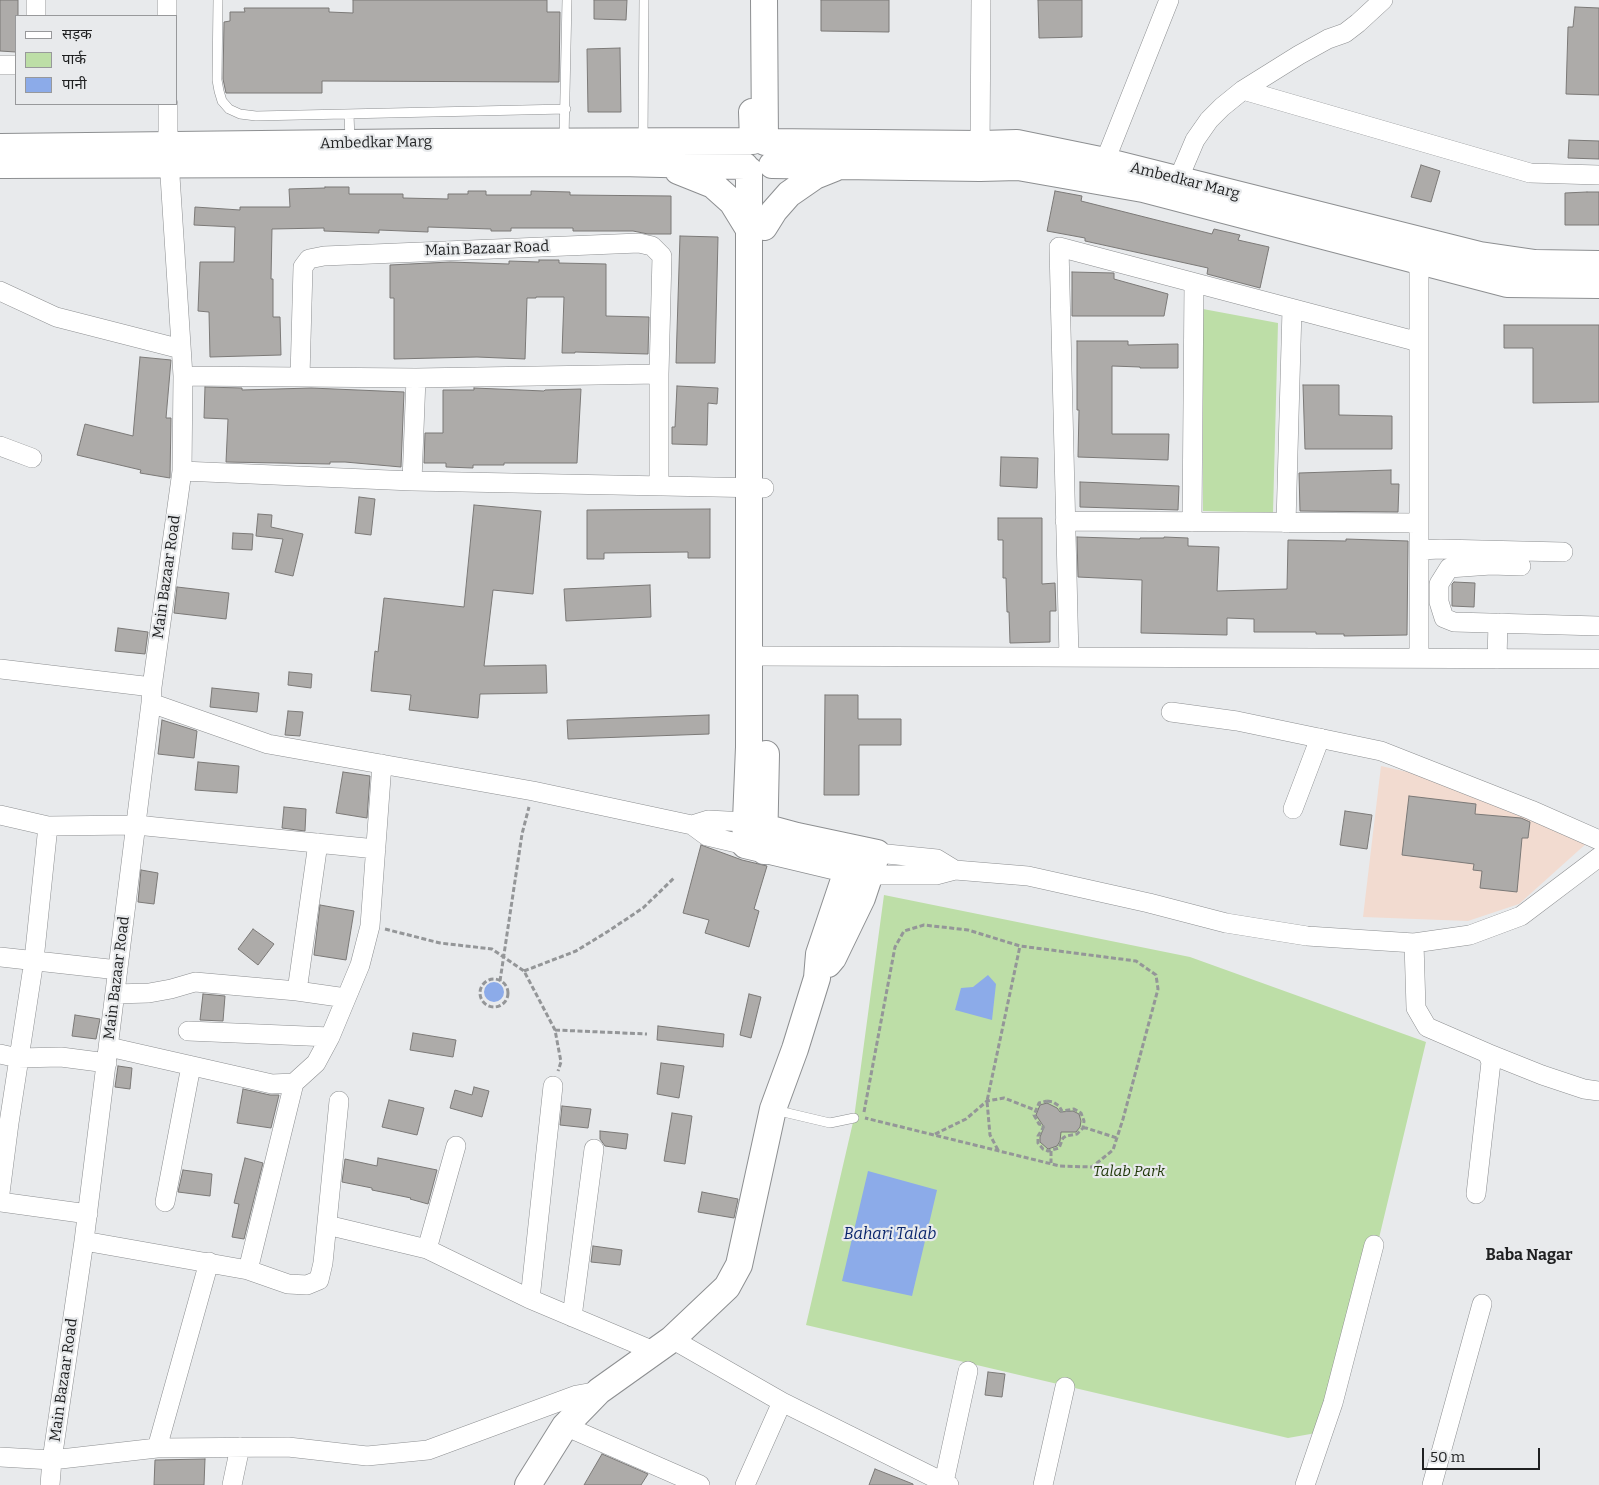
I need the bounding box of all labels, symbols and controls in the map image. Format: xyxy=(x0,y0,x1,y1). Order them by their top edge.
legend xyxy=(15,15,178,105)
text: सड़क xyxy=(62,25,92,43)
text: पार्क xyxy=(62,50,86,68)
text: पानी xyxy=(62,75,87,93)
street label: Ambedkar Marg xyxy=(320,133,432,153)
street label: Ambedkar Marg xyxy=(1128,159,1242,203)
street label: Main Bazaar Road xyxy=(425,238,549,260)
street label: Main Bazaar Road xyxy=(149,514,185,640)
street label: Main Bazaar Road xyxy=(100,915,134,1041)
park label: Talab Park xyxy=(1093,1163,1165,1181)
water label: Bahari Talab xyxy=(844,1225,936,1245)
district label: Baba Nagar xyxy=(1485,1246,1573,1266)
street label: Main Bazaar Road xyxy=(46,1317,82,1443)
scale bar xyxy=(1424,1438,1542,1470)
text: 50 m xyxy=(1430,1448,1465,1466)

